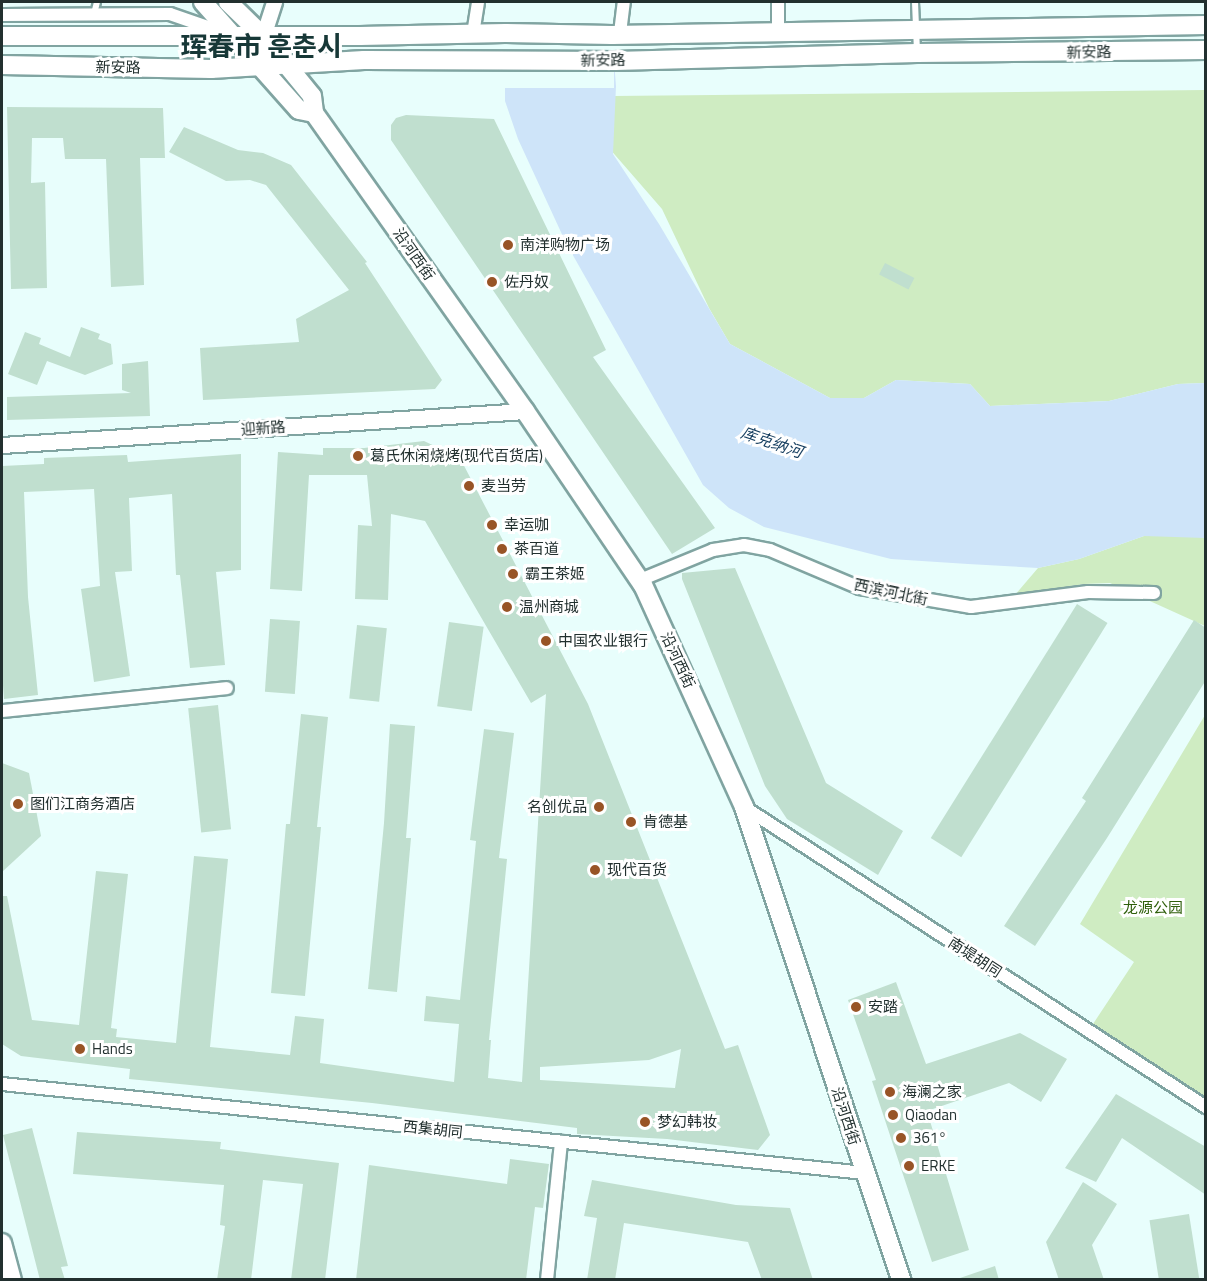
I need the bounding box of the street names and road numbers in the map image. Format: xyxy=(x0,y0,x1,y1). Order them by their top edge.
street label: 新安路 xyxy=(1066,43,1112,61)
street label: 新安路 xyxy=(580,51,626,69)
street label: 新安路 xyxy=(95,58,141,76)
street label: 沿河西街 xyxy=(389,224,439,284)
street label: 迎新路 xyxy=(240,417,286,439)
street label: 西滨河北街 xyxy=(852,575,930,609)
street label: 沿河西街 xyxy=(657,629,699,691)
street label: 南堤胡同 xyxy=(945,933,1005,981)
street label: 沿河西街 xyxy=(828,1085,864,1147)
street label: 西集胡同 xyxy=(402,1117,464,1141)

